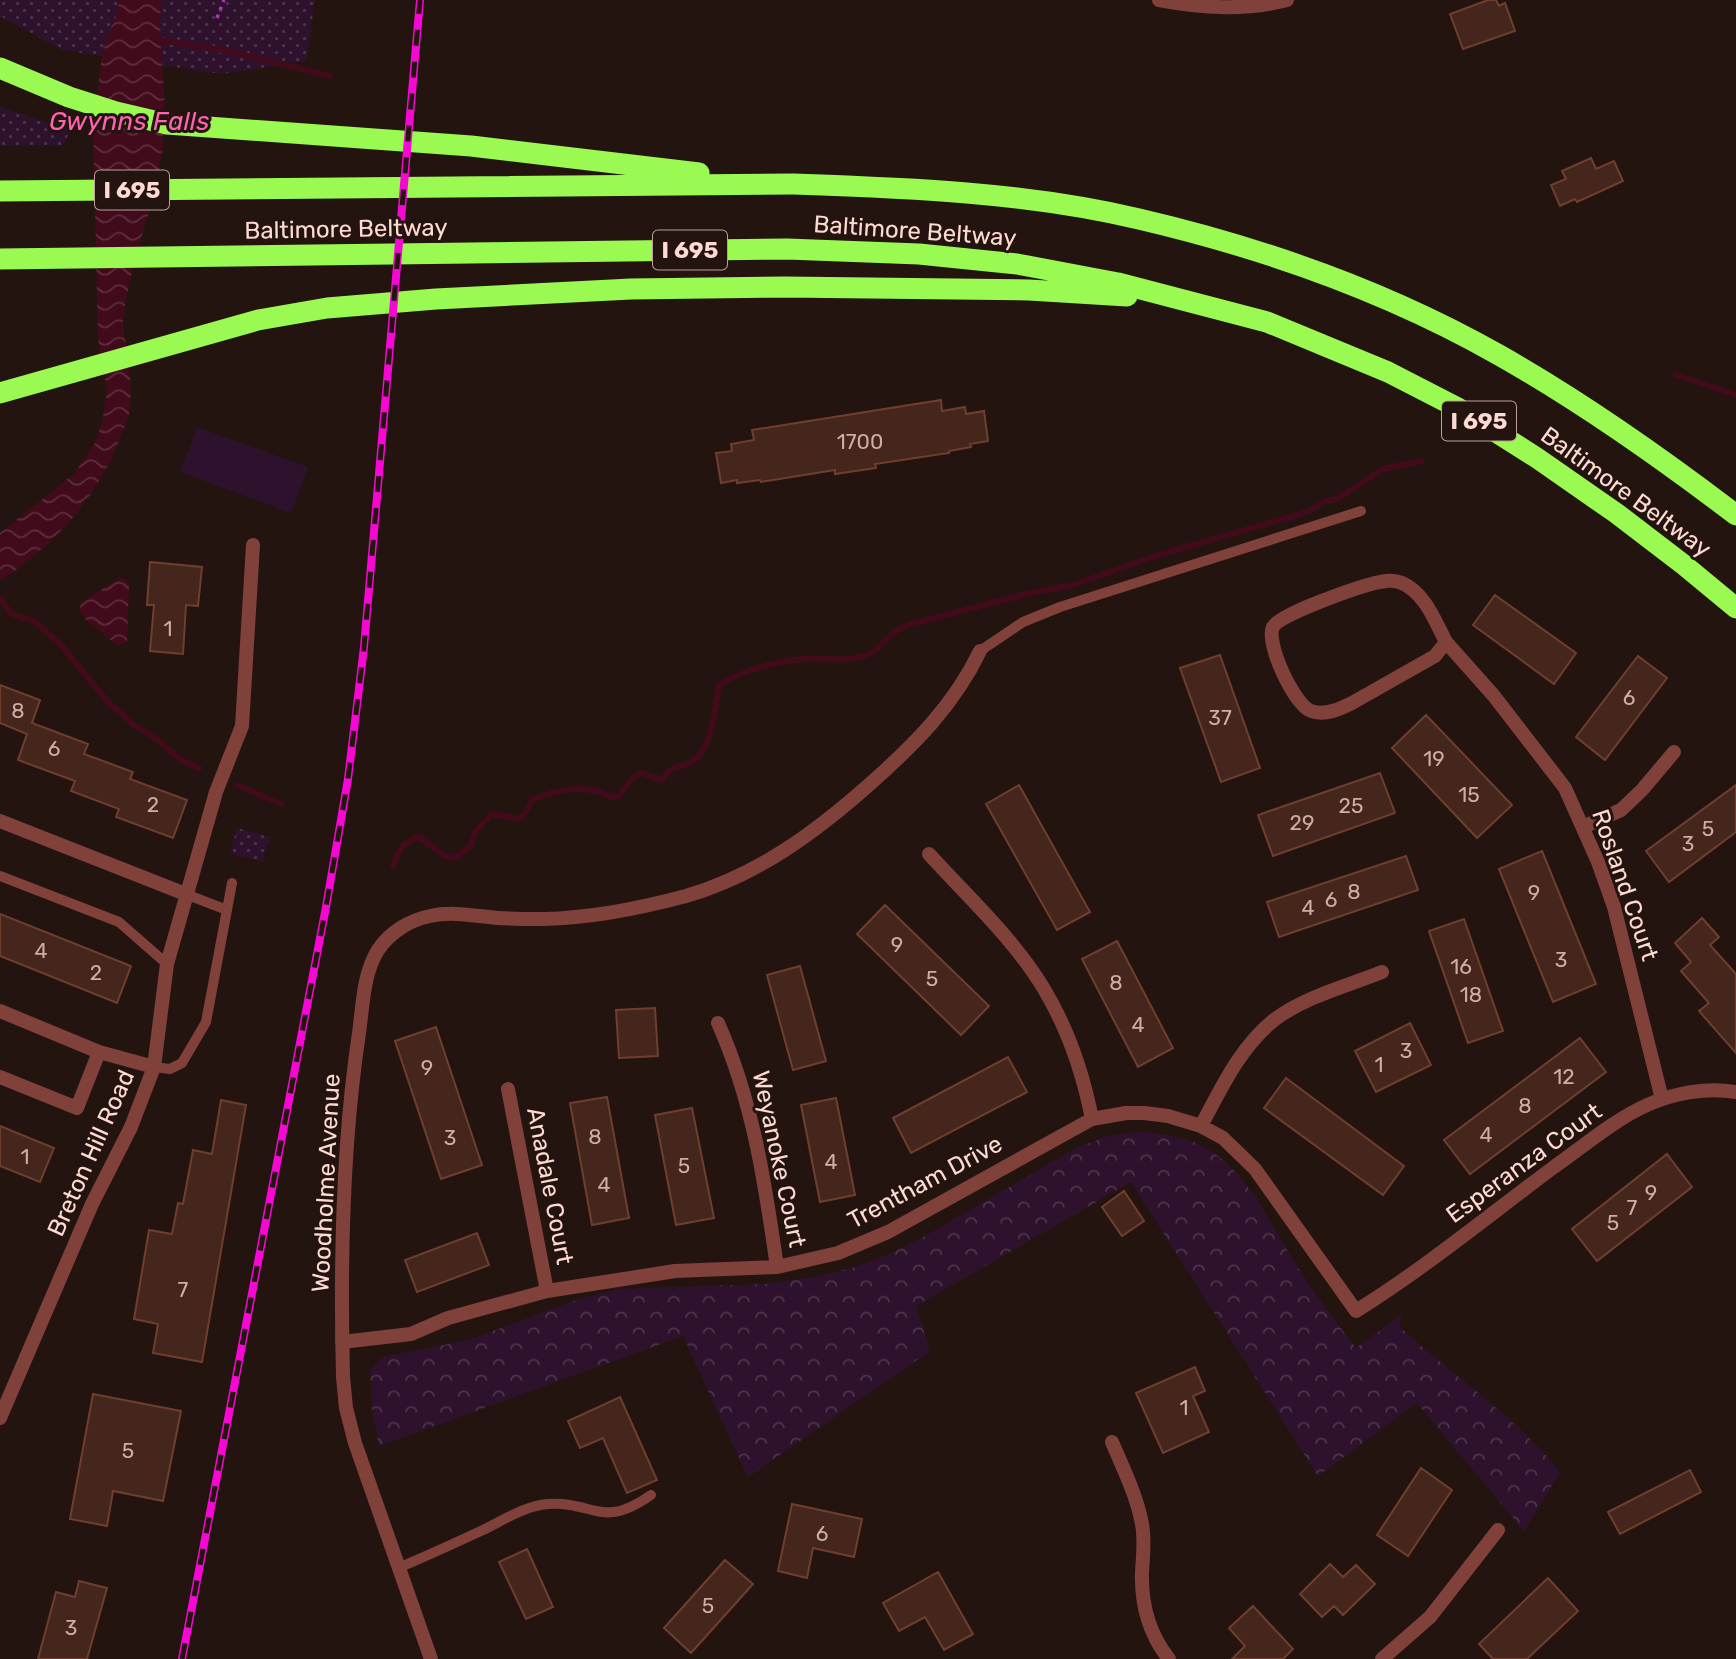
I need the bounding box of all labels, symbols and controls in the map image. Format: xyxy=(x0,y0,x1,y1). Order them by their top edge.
water label: Gwynns Falls xyxy=(49,106,209,137)
road number: I 695 xyxy=(95,170,169,210)
street label: Baltimore Beltway xyxy=(813,210,1017,252)
street label: Baltimore Beltway xyxy=(244,213,448,245)
road number: I 695 xyxy=(653,230,727,270)
road number: I 695 xyxy=(1442,402,1516,440)
street label: Baltimore Beltway xyxy=(1535,421,1717,563)
house number: 1700 xyxy=(837,429,883,454)
house number: 1 xyxy=(164,616,173,641)
house number: 6 xyxy=(1623,685,1635,710)
house number: 8 xyxy=(11,698,25,723)
house number: 37 xyxy=(1208,705,1232,730)
house number: 6 xyxy=(48,736,60,761)
house number: 19 xyxy=(1423,746,1445,771)
house number: 15 xyxy=(1458,782,1480,807)
house number: 2 xyxy=(147,792,159,817)
house number: 25 xyxy=(1339,793,1363,818)
street label: Rosland Court xyxy=(1586,806,1664,964)
house number: 29 xyxy=(1290,810,1314,835)
house number: 5 xyxy=(1702,816,1714,841)
house number: 3 xyxy=(1682,831,1694,856)
house number: 8 xyxy=(1347,879,1361,904)
house number: 9 xyxy=(1528,880,1540,905)
house number: 6 xyxy=(1325,887,1337,912)
house number: 4 xyxy=(1301,895,1315,920)
house number: 9 xyxy=(891,932,903,957)
house number: 4 xyxy=(34,938,48,963)
house number: 3 xyxy=(1555,947,1567,972)
house number: 16 xyxy=(1450,954,1472,979)
house number: 2 xyxy=(90,960,102,985)
house number: 5 xyxy=(926,966,938,991)
house number: 8 xyxy=(1109,970,1123,995)
house number: 18 xyxy=(1460,982,1482,1007)
house number: 4 xyxy=(1131,1012,1145,1037)
house number: 3 xyxy=(1400,1038,1412,1063)
house number: 1 xyxy=(1375,1052,1384,1077)
house number: 9 xyxy=(421,1055,433,1080)
house number: 12 xyxy=(1553,1064,1575,1089)
street label: Breton Hill Road xyxy=(42,1065,140,1241)
street label: Weyanoke Court xyxy=(747,1068,811,1250)
street label: Woodholme Avenue xyxy=(306,1073,346,1293)
house number: 8 xyxy=(1518,1093,1532,1118)
street label: Esperanza Court xyxy=(1441,1097,1607,1229)
street label: Anadale Court xyxy=(521,1105,579,1267)
house number: 4 xyxy=(1479,1122,1493,1147)
house number: 8 xyxy=(588,1124,602,1149)
house number: 3 xyxy=(444,1125,456,1150)
street label: Trentham Drive xyxy=(843,1130,1007,1234)
house number: 1 xyxy=(21,1144,30,1169)
house number: 4 xyxy=(824,1149,838,1174)
house number: 5 xyxy=(678,1153,690,1178)
house number: 4 xyxy=(597,1172,611,1197)
house number: 9 xyxy=(1645,1180,1657,1205)
house number: 7 xyxy=(1627,1195,1638,1220)
house number: 5 xyxy=(1607,1210,1619,1235)
house number: 7 xyxy=(178,1277,189,1302)
house number: 1 xyxy=(1180,1395,1189,1420)
house number: 5 xyxy=(122,1438,134,1463)
house number: 6 xyxy=(816,1521,828,1546)
house number: 5 xyxy=(702,1593,714,1618)
house number: 3 xyxy=(65,1615,77,1640)

